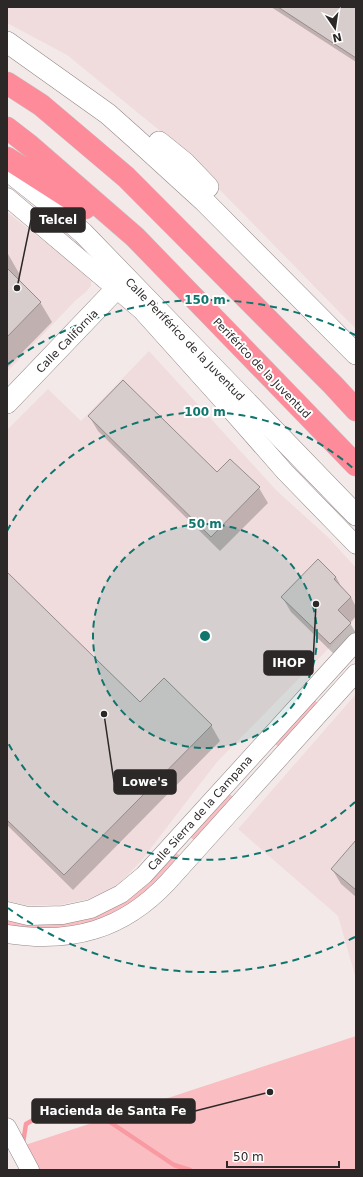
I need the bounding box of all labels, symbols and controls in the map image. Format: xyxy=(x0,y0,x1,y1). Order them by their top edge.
north arrow xyxy=(315,8,355,48)
text: N xyxy=(331,30,343,45)
callout: Telcel xyxy=(31,208,85,232)
text: Telcel xyxy=(39,213,77,227)
street label: Calle Periférico de la Juventud xyxy=(123,275,247,403)
text: 150 m xyxy=(184,293,226,307)
street label: Calle California xyxy=(34,307,101,376)
street label: Periférico de la Juventud xyxy=(210,316,313,421)
text: 100 m xyxy=(184,405,226,419)
text: 50 m xyxy=(188,517,222,531)
centre of rings xyxy=(198,629,212,643)
callout: IHOP xyxy=(264,651,313,675)
text: IHOP xyxy=(272,656,306,670)
street label: Calle Sierra de la Campana xyxy=(145,753,255,873)
callout: Lowe's xyxy=(114,770,176,794)
text: Lowe's xyxy=(122,775,168,789)
callout: Hacienda de Santa Fe xyxy=(32,1099,195,1123)
text: Hacienda de Santa Fe xyxy=(40,1104,186,1118)
scale bar xyxy=(227,1143,339,1169)
text: 50 m xyxy=(233,1150,264,1164)

